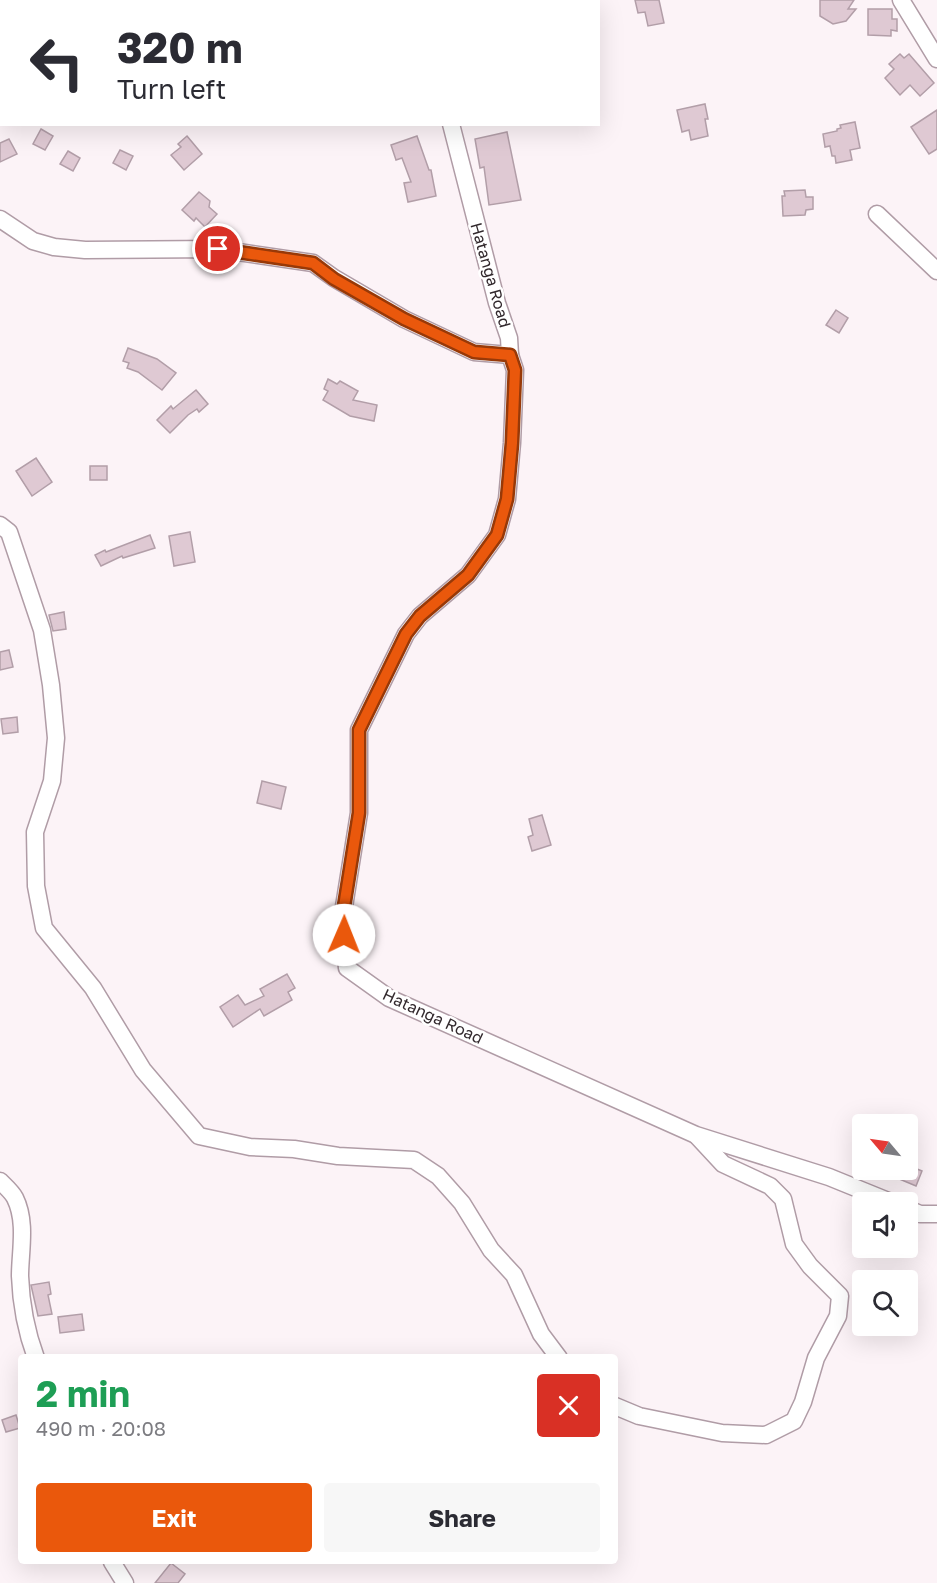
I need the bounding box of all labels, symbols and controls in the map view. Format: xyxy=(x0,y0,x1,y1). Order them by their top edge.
text: 320 m xyxy=(117,22,243,72)
icon: left xyxy=(18,24,96,102)
text: Turn left xyxy=(117,73,226,105)
street label: Hatanga Road xyxy=(466,220,516,330)
pin xyxy=(192,223,243,274)
icon: arrive xyxy=(201,232,234,265)
position arrow xyxy=(312,903,376,967)
street label: Hatanga Road xyxy=(380,984,486,1048)
north arrow xyxy=(852,1114,918,1180)
map controls xyxy=(852,1114,918,1336)
button: sound xyxy=(852,1192,918,1258)
button: search xyxy=(852,1270,918,1336)
text: 2 min xyxy=(36,1372,130,1415)
button: close xyxy=(537,1374,600,1437)
text: 490 m · 20:08 xyxy=(36,1416,166,1440)
button: Exit xyxy=(36,1483,312,1552)
button: Share xyxy=(324,1483,600,1552)

